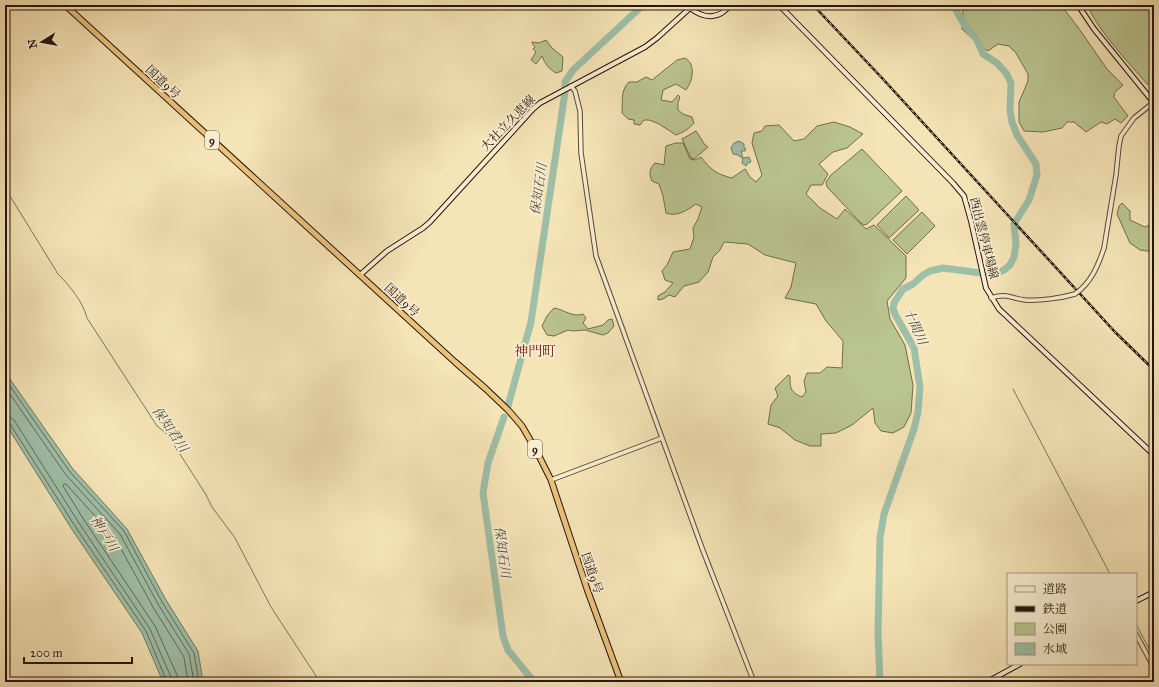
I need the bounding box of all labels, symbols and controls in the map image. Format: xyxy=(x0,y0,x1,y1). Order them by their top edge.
north arrow xyxy=(22,22,62,62)
text: N xyxy=(25,37,40,50)
street label: 国道9号 xyxy=(143,62,183,102)
street label: 大社立久恵線 xyxy=(478,92,538,154)
road number: 9 xyxy=(205,131,219,149)
water label: 保知石川 xyxy=(527,160,551,216)
street label: 西出雲停車場線 xyxy=(967,196,1001,280)
street label: 国道9号 xyxy=(382,280,422,320)
water label: 十間川 xyxy=(900,305,931,349)
district label: 神門町 xyxy=(514,343,556,360)
water label: 保知君川 xyxy=(149,404,193,457)
road number: 9 xyxy=(528,440,542,458)
water label: 神戸川 xyxy=(87,513,122,556)
water label: 保知石川 xyxy=(490,525,514,581)
street label: 国道9号 xyxy=(578,551,606,595)
legend xyxy=(1007,573,1137,665)
text: 道路 xyxy=(1043,582,1067,596)
text: 鉄道 xyxy=(1042,602,1067,616)
text: 公園 xyxy=(1043,622,1067,636)
scale bar xyxy=(24,639,132,665)
text: 水域 xyxy=(1043,642,1067,656)
text: 200 m xyxy=(30,646,63,660)

